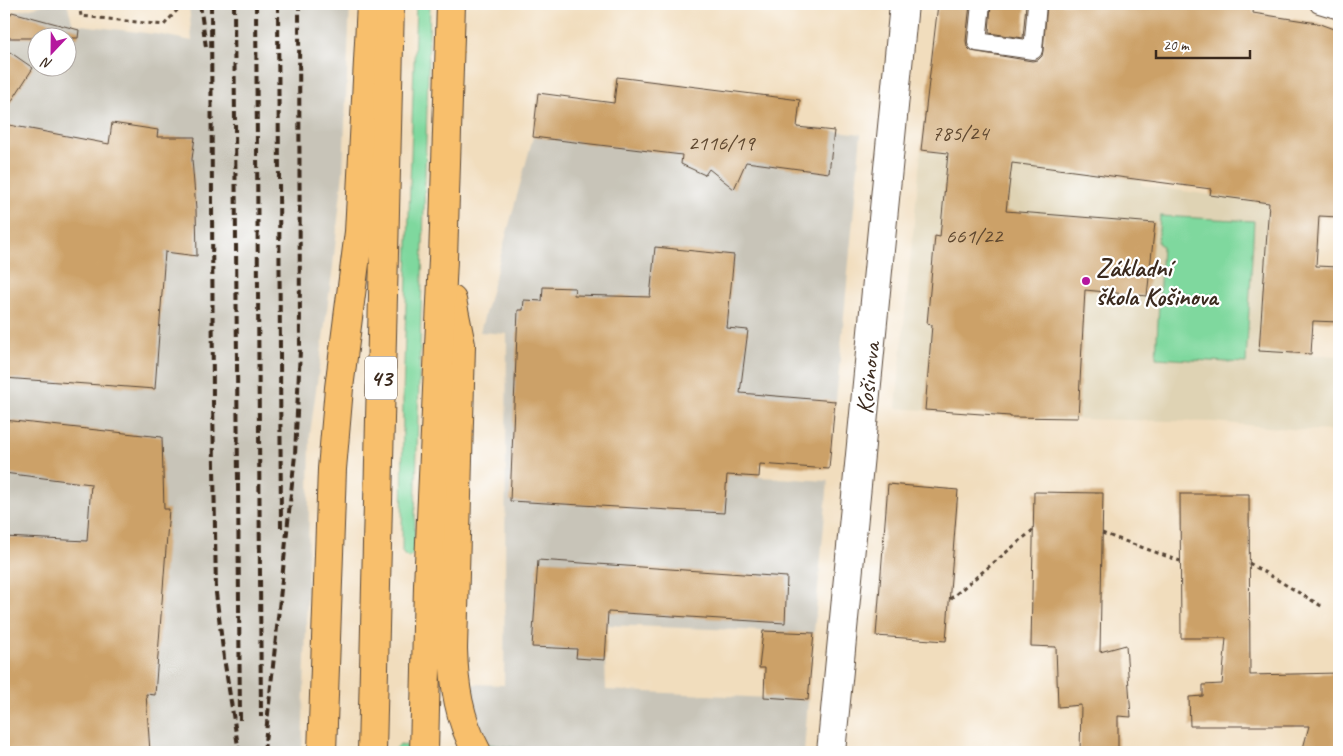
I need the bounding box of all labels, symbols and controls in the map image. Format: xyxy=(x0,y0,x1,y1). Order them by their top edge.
north arrow xyxy=(28,28,78,78)
scale bar xyxy=(1156,28,1249,60)
text: 20 m xyxy=(1163,36,1190,55)
text: N xyxy=(38,53,55,73)
house number: 785/24 xyxy=(932,119,990,147)
house number: 2116/19 xyxy=(688,129,756,157)
house number: 661/22 xyxy=(946,222,1004,250)
place label: Základní škola Košinova xyxy=(1096,252,1220,313)
marker: Základní škola Košinova xyxy=(1080,275,1092,287)
street label: Košinova xyxy=(848,338,888,415)
road number: 43 xyxy=(365,356,397,399)

